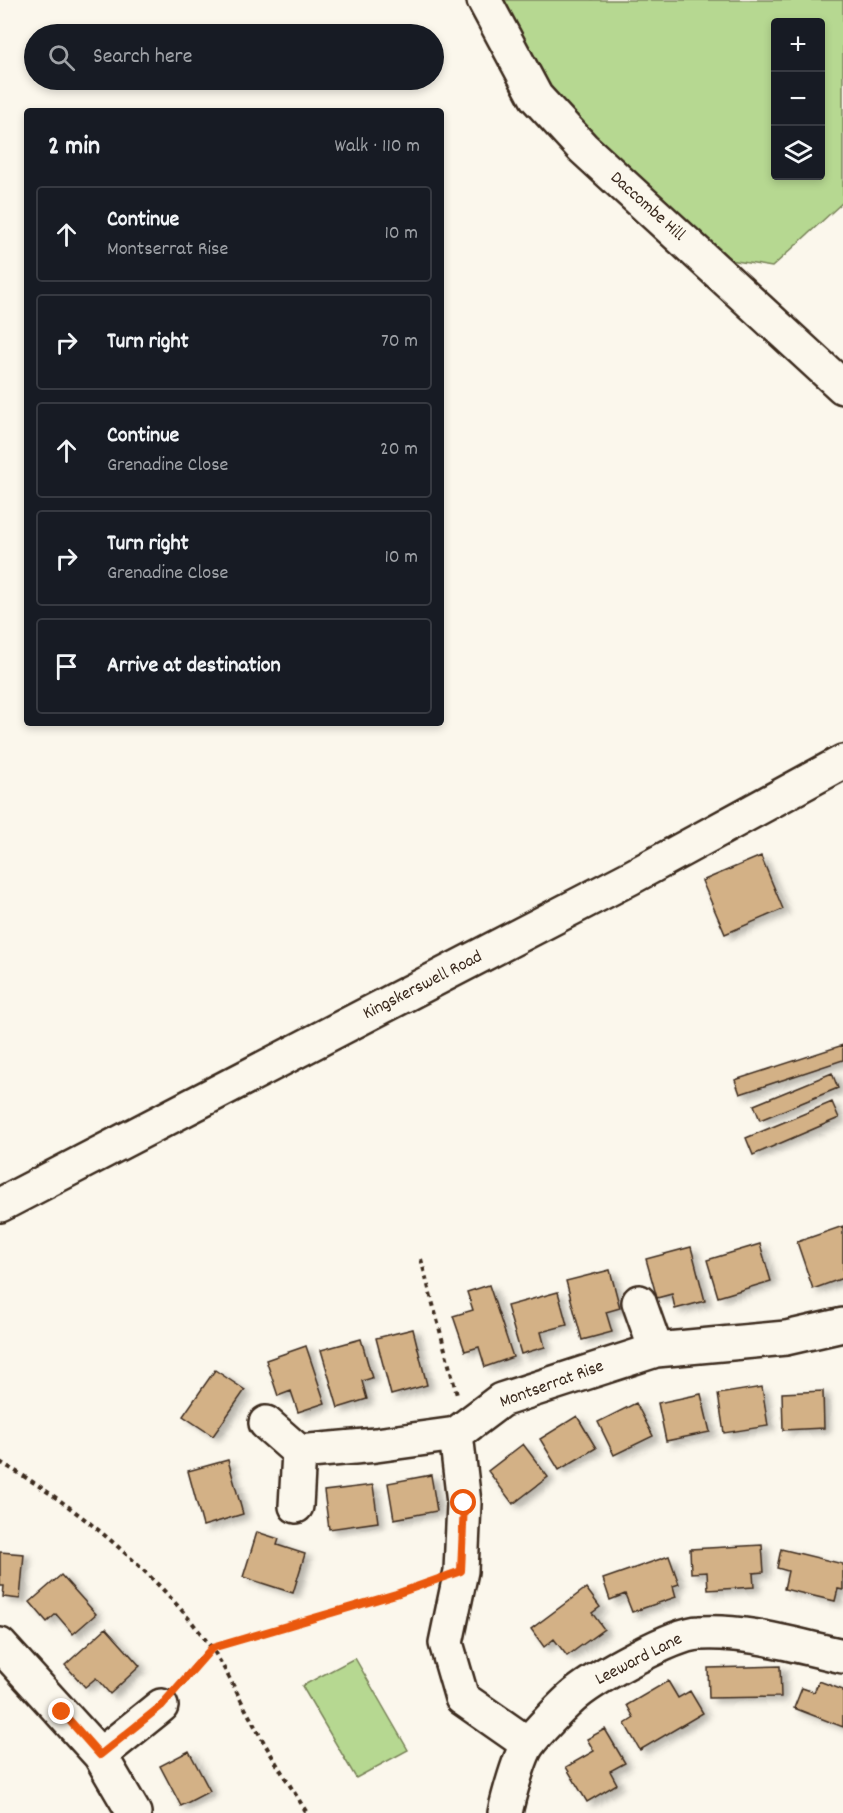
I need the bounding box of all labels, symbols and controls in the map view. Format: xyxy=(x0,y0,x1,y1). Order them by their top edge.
map controls xyxy=(771,18,825,180)
button: + xyxy=(771,18,825,72)
search box xyxy=(24,24,444,90)
icon: search xyxy=(45,41,78,74)
text: Search here xyxy=(93,42,192,73)
button: − xyxy=(771,72,825,126)
button: layers xyxy=(771,126,825,180)
text: 2 min xyxy=(48,129,100,166)
text: Walk · 110 m xyxy=(334,133,420,161)
street label: Daccombe Hill xyxy=(604,166,691,248)
text: Continue xyxy=(107,205,179,236)
icon: ahead xyxy=(50,218,83,251)
text: 10 m xyxy=(384,220,418,248)
text: Montserrat Rise xyxy=(107,236,228,264)
icon: right xyxy=(50,326,83,359)
text: Turn right xyxy=(107,327,189,358)
text: 70 m xyxy=(381,328,418,356)
text: Continue xyxy=(107,421,179,452)
icon: ahead xyxy=(50,434,83,467)
text: 20 m xyxy=(380,436,418,464)
text: Grenadine Close xyxy=(107,452,228,480)
text: Turn right xyxy=(107,529,189,560)
icon: right xyxy=(50,542,83,575)
text: 10 m xyxy=(384,544,418,572)
text: Grenadine Close xyxy=(107,560,228,588)
icon: arrive xyxy=(50,650,83,683)
text: Arrive at destination xyxy=(107,651,281,682)
street label: Kingskerswell Road xyxy=(359,945,487,1027)
street label: Montserrat Rise xyxy=(496,1355,608,1415)
route start xyxy=(450,1489,476,1515)
street label: Leeward Lane xyxy=(591,1627,687,1693)
route end xyxy=(48,1698,74,1724)

